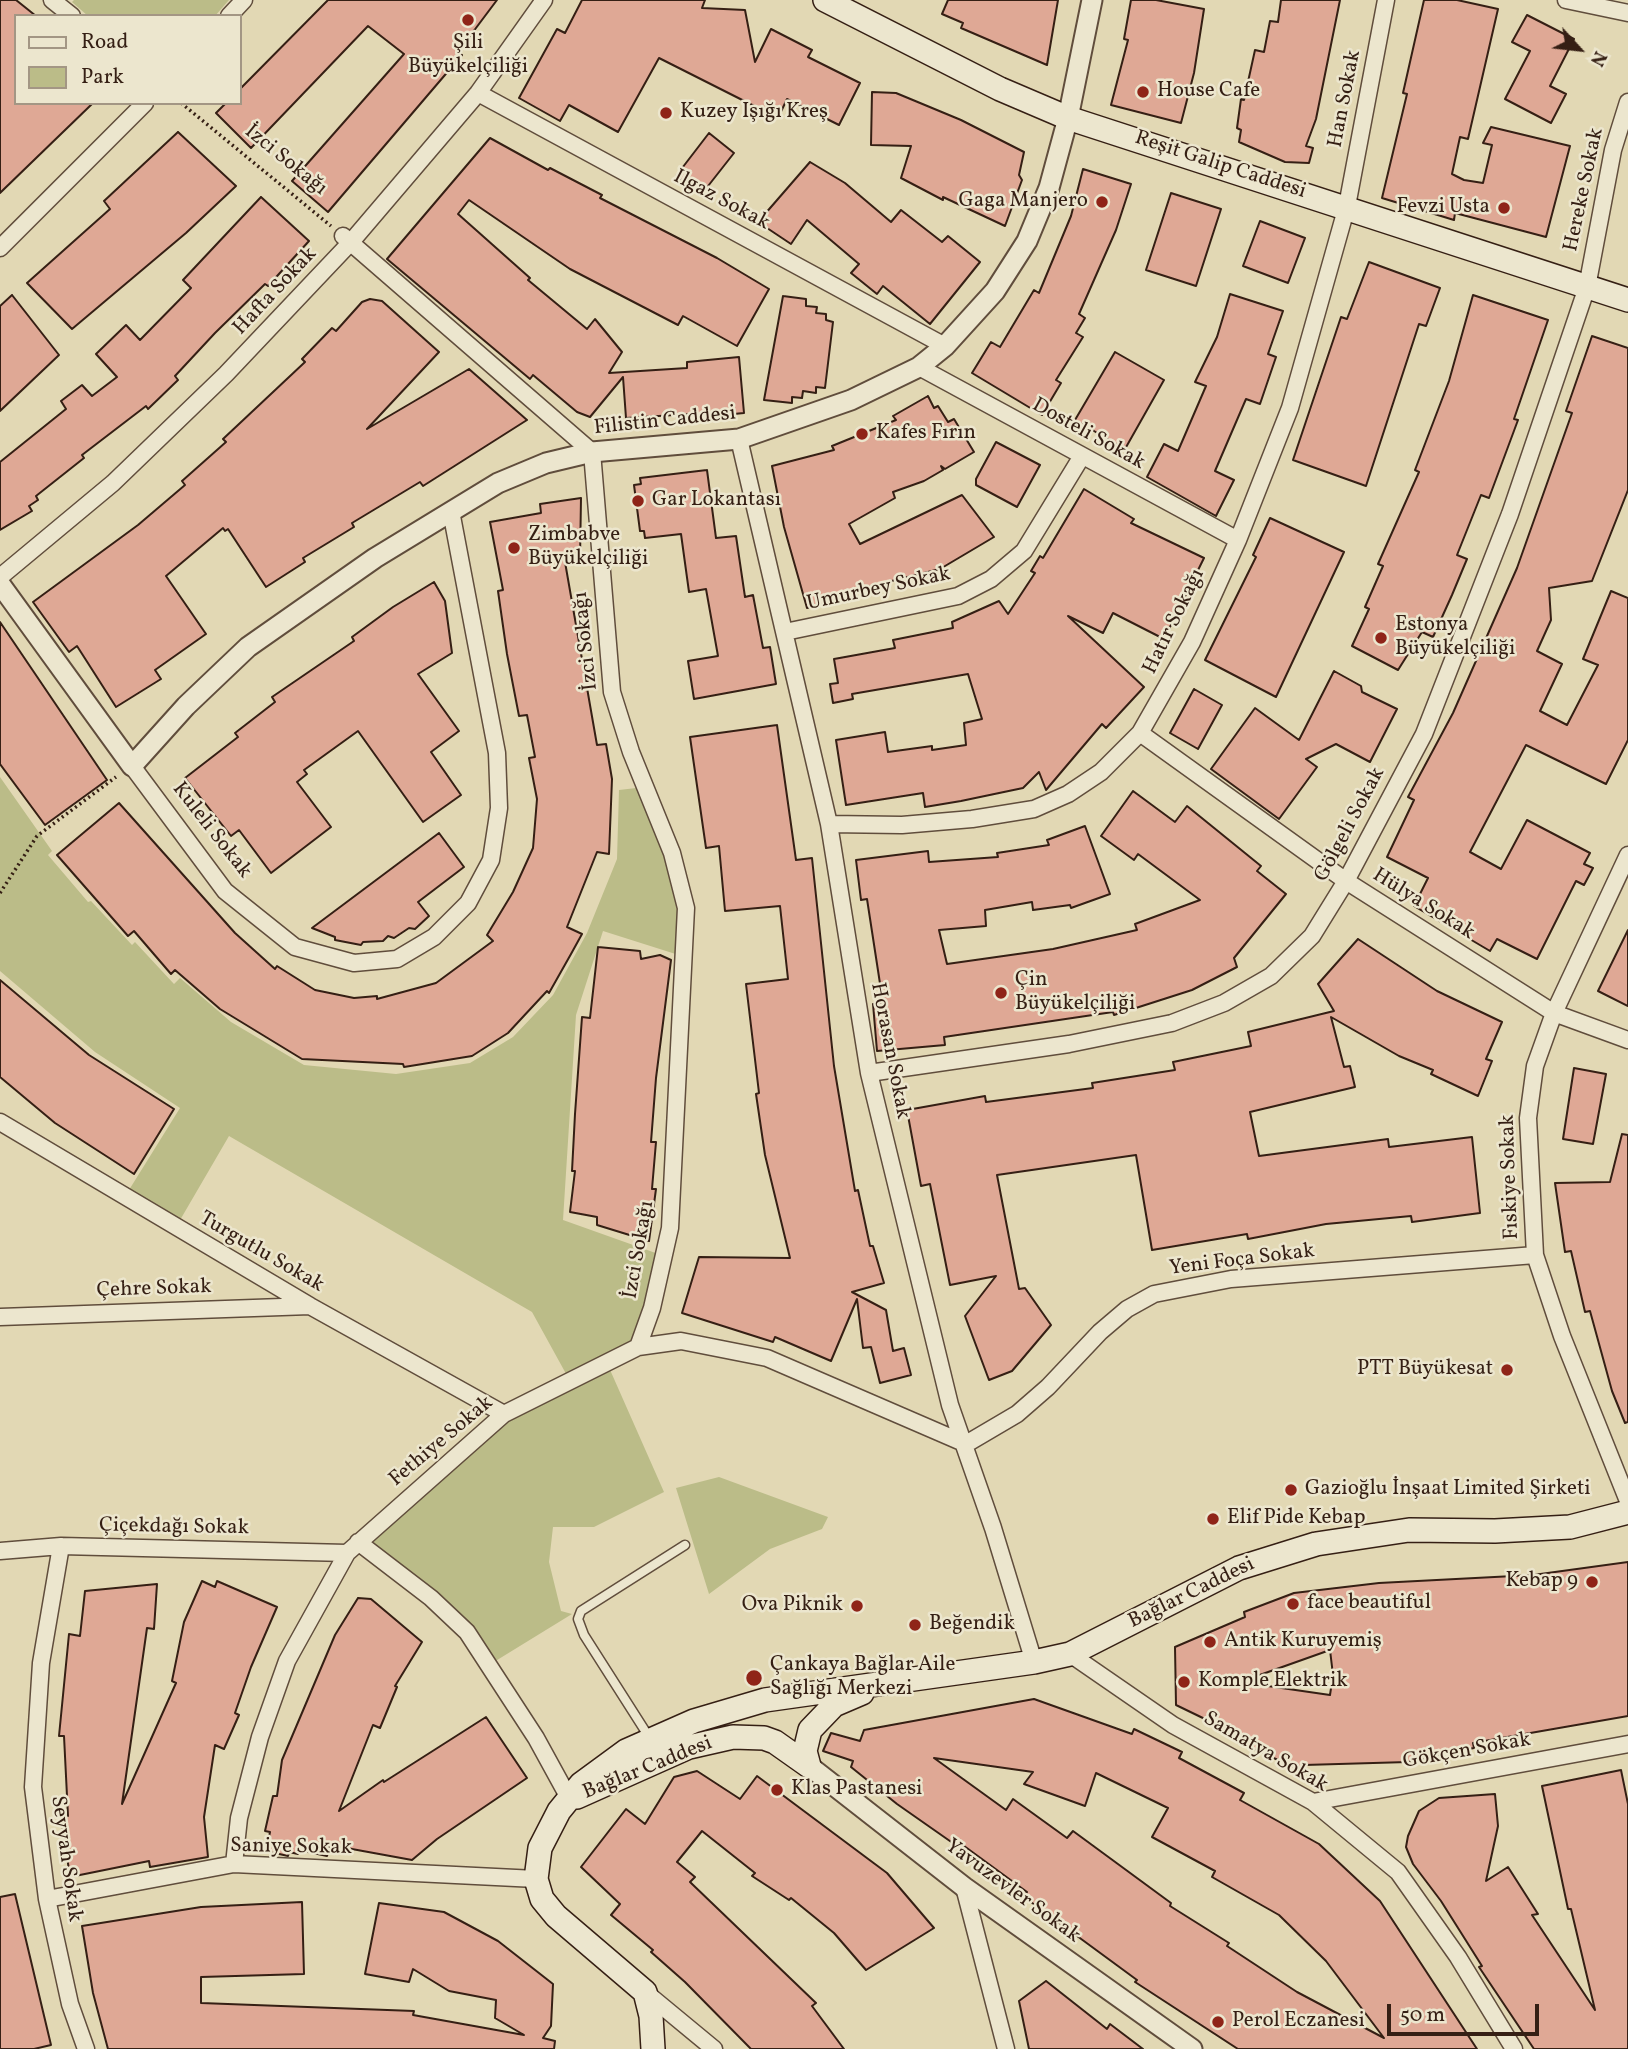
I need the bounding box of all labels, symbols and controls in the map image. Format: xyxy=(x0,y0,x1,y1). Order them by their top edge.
marker: Şili Büyükelçiliği xyxy=(460,12,476,28)
legend xyxy=(14,14,242,105)
north arrow xyxy=(1544,14,1614,84)
text: Road xyxy=(81,28,128,57)
place label: Şili Büyükelçiliği xyxy=(408,31,528,81)
text: N xyxy=(1583,46,1612,71)
street label: Han Sokak xyxy=(1324,48,1368,150)
text: Park xyxy=(81,63,124,92)
place label: House Cafe xyxy=(1157,79,1260,105)
marker: House Cafe xyxy=(1135,84,1151,100)
place label: Kuzey Işığı Kreş xyxy=(680,100,828,126)
marker: Kuzey Işığı Kreş xyxy=(658,105,674,121)
street label: İzci Sokağı xyxy=(238,120,332,202)
street label: Reşit Galip Caddesi xyxy=(1131,126,1309,206)
street label: Hereke Sokak xyxy=(1560,126,1610,254)
street label: Ilgaz Sokak xyxy=(668,165,774,237)
place label: Gaga Manjero xyxy=(958,189,1088,215)
marker: Gaga Manjero xyxy=(1094,194,1110,210)
place label: Fevzi Usta xyxy=(1396,195,1490,221)
marker: Fevzi Usta xyxy=(1496,200,1512,216)
street label: Hafta Sokak xyxy=(229,243,323,341)
street label: Dosteli Sokak xyxy=(1027,394,1149,476)
street label: Filistin Caddesi xyxy=(593,402,737,442)
place label: Kafes Fırın xyxy=(876,421,976,447)
marker: Kafes Fırın xyxy=(854,426,870,442)
place label: Gar Lokantası xyxy=(652,488,781,514)
marker: Gar Lokantası xyxy=(630,493,646,509)
place label: Zimbabve Büyükelçiliği xyxy=(528,523,648,573)
marker: Zimbabve Büyükelçiliği xyxy=(506,540,522,556)
street label: Umurbey Sokak xyxy=(805,562,953,618)
street label: Hatır Sokağı xyxy=(1139,565,1211,679)
street label: İzci Sokağı xyxy=(569,590,605,692)
place label: Estonya Büyükelçiliği xyxy=(1395,613,1515,663)
marker: Estonya Büyükelçiliği xyxy=(1373,630,1389,646)
street label: Gölgeli Sokak xyxy=(1310,763,1392,887)
street label: Kuleli Sokak xyxy=(166,778,256,884)
street label: Hülya Sokak xyxy=(1367,864,1479,946)
place label: Çin Büyükelçiliği xyxy=(1015,968,1135,1018)
street label: Horasan Sokak xyxy=(863,981,915,1121)
marker: Çin Büyükelçiliği xyxy=(993,985,1009,1001)
street label: Fıskiye Sokak xyxy=(1496,1114,1526,1240)
street label: İzci Sokağı xyxy=(619,1199,661,1301)
street label: Turgutlu Sokak xyxy=(194,1207,328,1299)
street label: Yeni Foça Sokak xyxy=(1168,1240,1316,1282)
street label: Çehre Sokak xyxy=(96,1275,212,1305)
place label: PTT Büyükesat xyxy=(1357,1357,1493,1383)
marker: PTT Büyükesat xyxy=(1499,1362,1515,1378)
street label: Fethiye Sokak xyxy=(385,1391,499,1493)
place label: Gazioğlu İnşaat Limited Şirketi xyxy=(1305,1477,1591,1503)
marker: Gazioğlu İnşaat Limited Şirketi xyxy=(1283,1482,1299,1498)
place label: Elif Pide Kebap xyxy=(1227,1506,1365,1532)
marker: Elif Pide Kebap xyxy=(1205,1511,1221,1527)
street label: Çiçekdağı Sokak xyxy=(99,1514,249,1542)
street label: Bağlar Caddesi xyxy=(1125,1553,1259,1635)
place label: Kebap 9 xyxy=(1506,1569,1578,1595)
marker: Kebap 9 xyxy=(1584,1574,1600,1590)
place label: face beautiful xyxy=(1307,1591,1431,1617)
place label: Ova Piknik xyxy=(742,1593,843,1619)
marker: face beautiful xyxy=(1285,1596,1301,1612)
marker: Ova Piknik xyxy=(849,1598,865,1614)
place label: Beğendik xyxy=(929,1612,1015,1638)
marker: Beğendik xyxy=(907,1617,923,1633)
place label: Antik Kuruyemiş xyxy=(1224,1629,1382,1655)
marker: Antik Kuruyemiş xyxy=(1202,1634,1218,1650)
place label: Çankaya Bağlar Aile Sağlığı Merkezi xyxy=(770,1653,955,1703)
marker: Çankaya Bağlar Aile Sağlığı Merkezi xyxy=(744,1668,764,1688)
place label: Komple Elektrik xyxy=(1198,1669,1348,1695)
marker: Komple Elektrik xyxy=(1176,1674,1192,1690)
street label: Samatya Sokak xyxy=(1198,1707,1332,1799)
street label: Gökçen Sokak xyxy=(1401,1728,1533,1776)
street label: Bağlar Caddesi xyxy=(580,1732,716,1806)
place label: Klas Pastanesi xyxy=(791,1777,922,1803)
marker: Klas Pastanesi xyxy=(769,1782,785,1798)
street label: Seyyah Sokak xyxy=(44,1794,86,1924)
street label: Saniye Sokak xyxy=(230,1834,352,1862)
street label: Yavuzevler Sokak xyxy=(939,1834,1085,1950)
scale bar xyxy=(1390,1990,1542,2034)
text: 50 m xyxy=(1400,2001,1445,2030)
place label: Perol Eczanesi xyxy=(1232,2009,1365,2035)
marker: Perol Eczanesi xyxy=(1210,2014,1226,2030)

